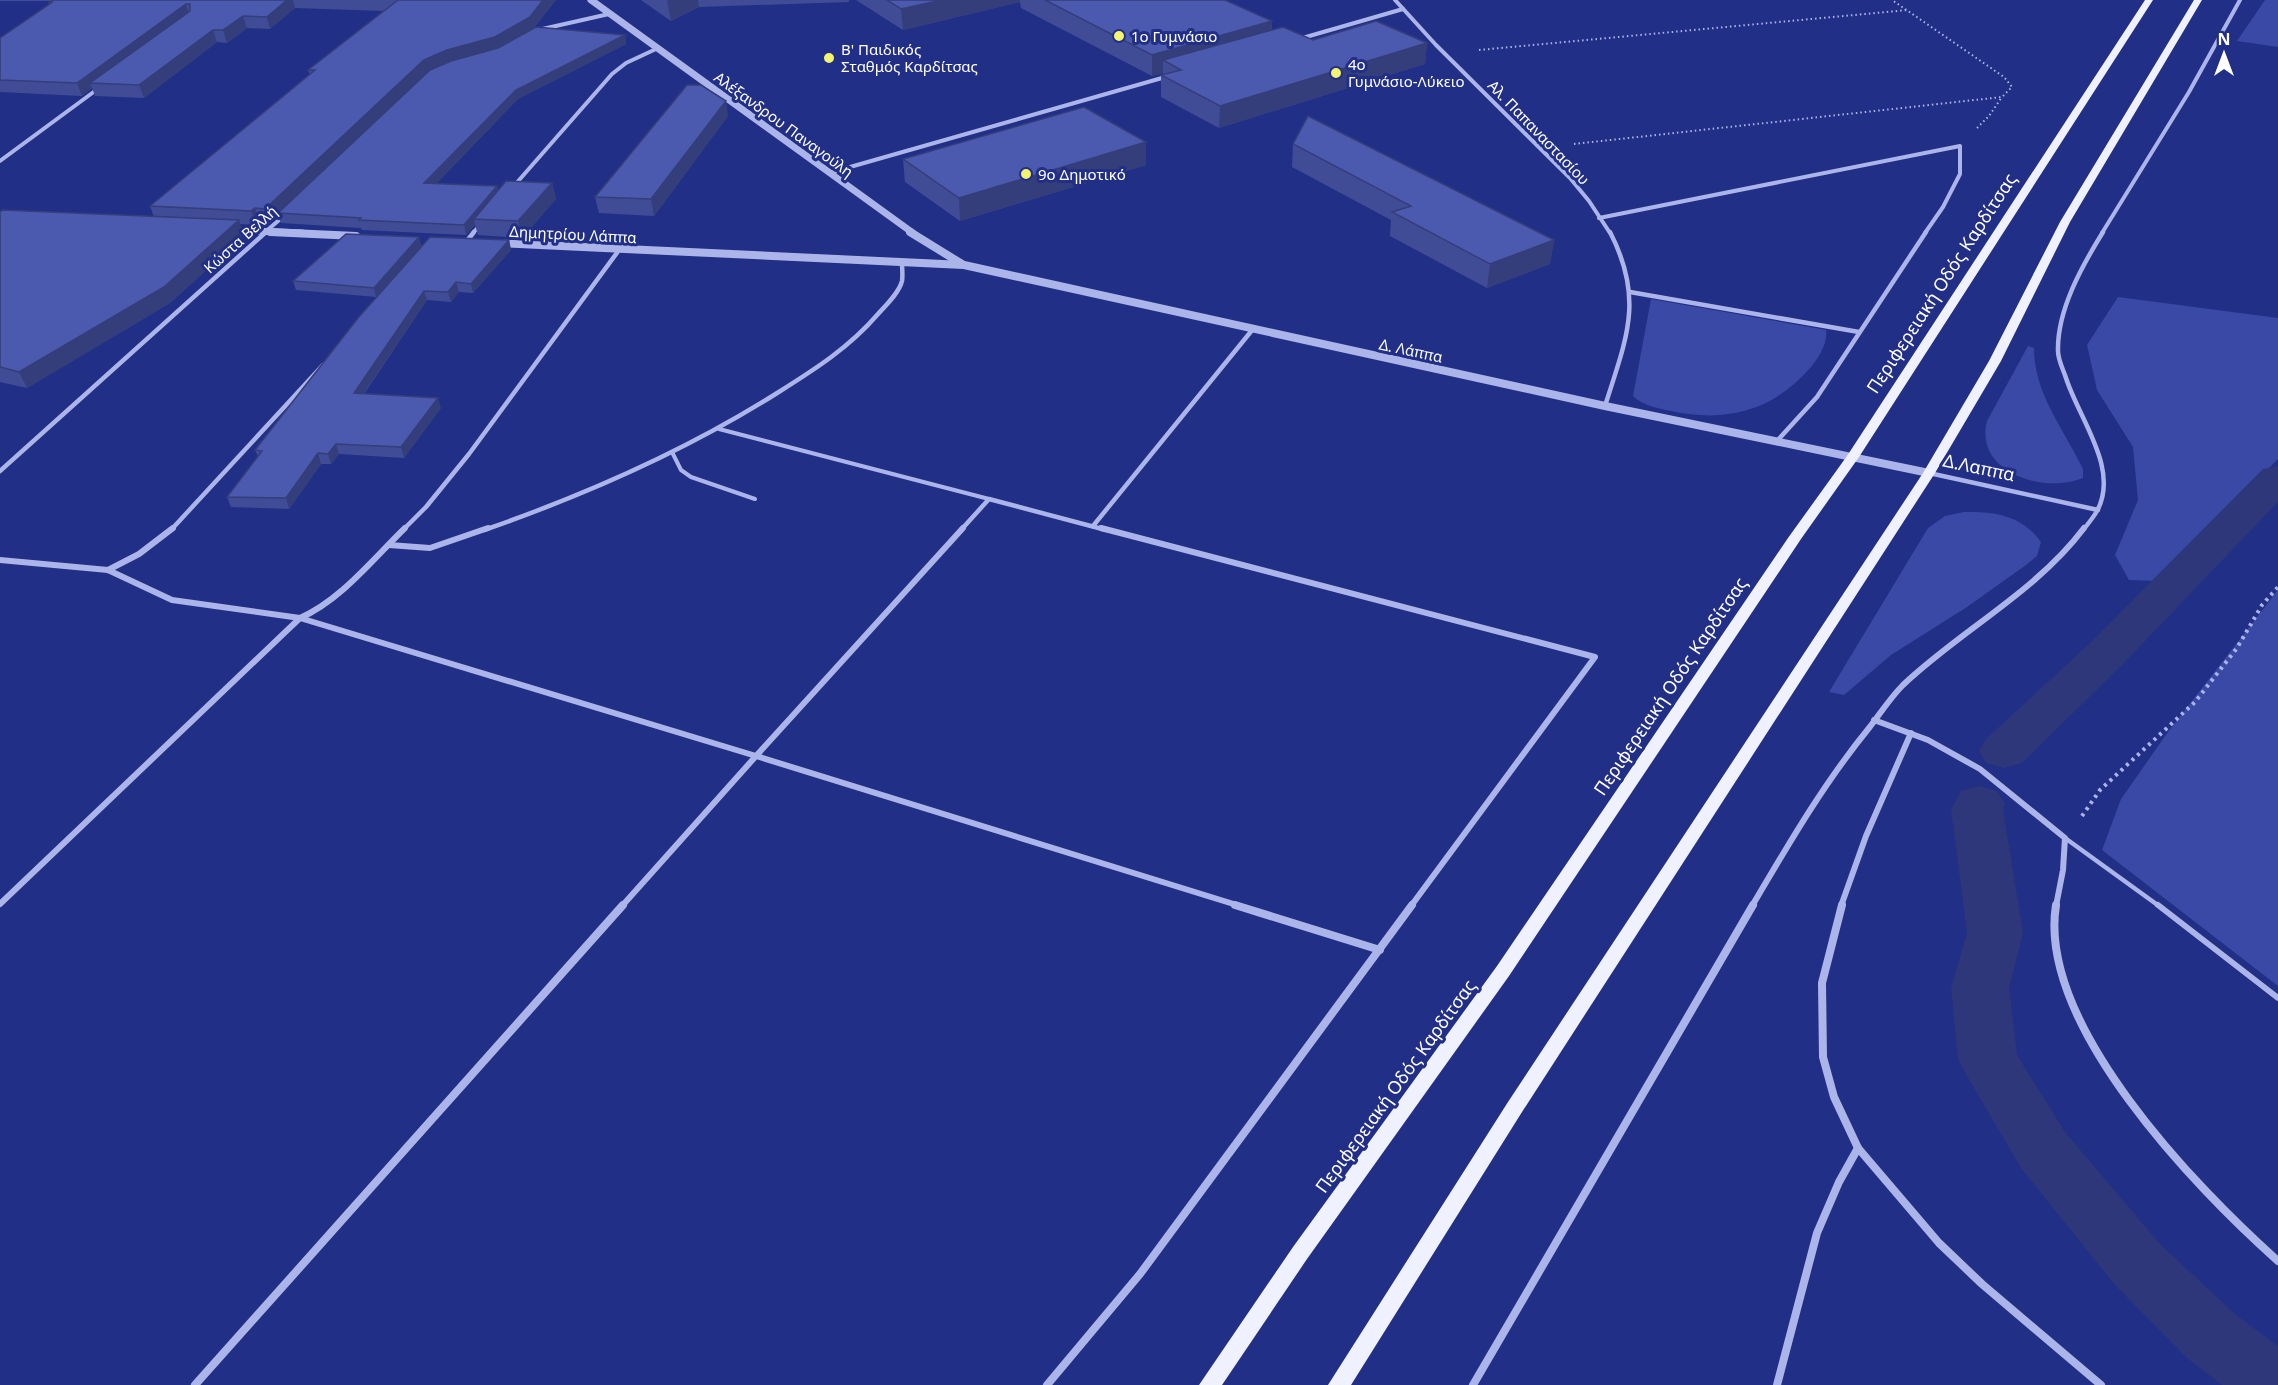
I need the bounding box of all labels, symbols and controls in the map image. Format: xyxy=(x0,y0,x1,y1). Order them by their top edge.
north arrow xyxy=(2194,24,2254,84)
place label: 1ο Γυμνάσιο xyxy=(1131,26,1217,46)
text: N xyxy=(2217,28,2231,50)
marker: 1ο Γυμνάσιο xyxy=(1112,29,1126,43)
place label: Β' Παιδικός Σταθμός Καρδίτσας xyxy=(841,39,978,76)
marker: Β' Παιδικός Σταθμός Καρδίτσας xyxy=(822,51,836,65)
place label: 4ο Γυμνάσιο-Λύκειο xyxy=(1348,54,1465,91)
marker: 4ο Γυμνάσιο-Λύκειο xyxy=(1329,66,1343,80)
street label: Αλέξανδρου Παναγούλη xyxy=(710,67,858,181)
street label: Αλ. Παπαναστασίου xyxy=(1484,75,1594,189)
place label: 9ο Δημοτικό xyxy=(1038,164,1126,184)
marker: 9ο Δημοτικό xyxy=(1019,167,1033,181)
street label: Περιφερειακή Οδός Καρδίτσας xyxy=(1861,168,2021,398)
street label: Κώστα Βελλή xyxy=(199,201,281,277)
street label: Δημητρίου Λάππα xyxy=(509,221,638,247)
street label: Δ. Λάππα xyxy=(1377,334,1445,367)
street label: Δ.Λαππα xyxy=(1941,448,2017,486)
street label: Περιφερειακή Οδός Καρδίτσας xyxy=(1588,572,1752,800)
street label: Περιφερειακή Οδός Καρδίτσας xyxy=(1309,974,1481,1197)

